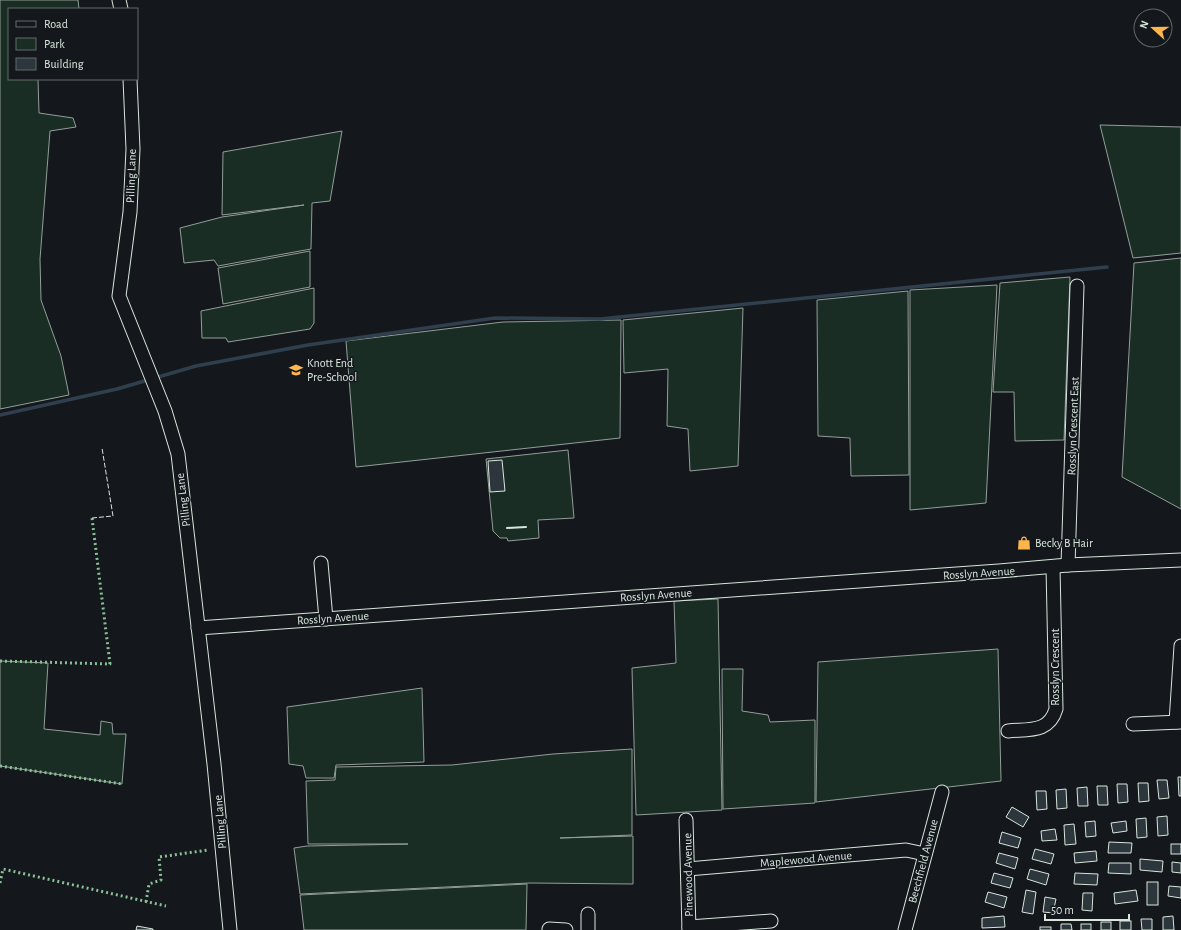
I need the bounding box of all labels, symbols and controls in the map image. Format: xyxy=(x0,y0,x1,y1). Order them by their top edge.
legend xyxy=(8,8,138,80)
north arrow xyxy=(1133,8,1173,48)
text: Road xyxy=(44,18,68,30)
text: N xyxy=(1138,19,1151,30)
text: Park xyxy=(44,38,65,50)
text: Building xyxy=(44,58,84,70)
street label: Pilling Lane xyxy=(124,149,138,203)
place label: Knott End Pre-School xyxy=(307,357,357,383)
school or university icon: Knott End Pre-School xyxy=(288,362,304,378)
street label: Rosslyn Crescent East xyxy=(1065,376,1082,476)
street label: Pilling Lane xyxy=(174,472,192,528)
shop icon: Becky B Hair xyxy=(1016,535,1032,551)
place label: Becky B Hair xyxy=(1035,537,1093,550)
street label: Rosslyn Avenue xyxy=(943,564,1016,583)
street label: Rosslyn Avenue xyxy=(620,586,693,605)
street label: Rosslyn Avenue xyxy=(297,609,370,628)
street label: Rosslyn Crescent xyxy=(1049,628,1062,706)
street label: Pilling Lane xyxy=(212,795,228,849)
street label: Beechfield Avenue xyxy=(906,818,940,904)
street label: Pinewood Avenue xyxy=(681,833,695,917)
street label: Maplewood Avenue xyxy=(759,849,853,869)
scale bar xyxy=(1045,896,1129,922)
text: 50 m xyxy=(1051,904,1074,916)

